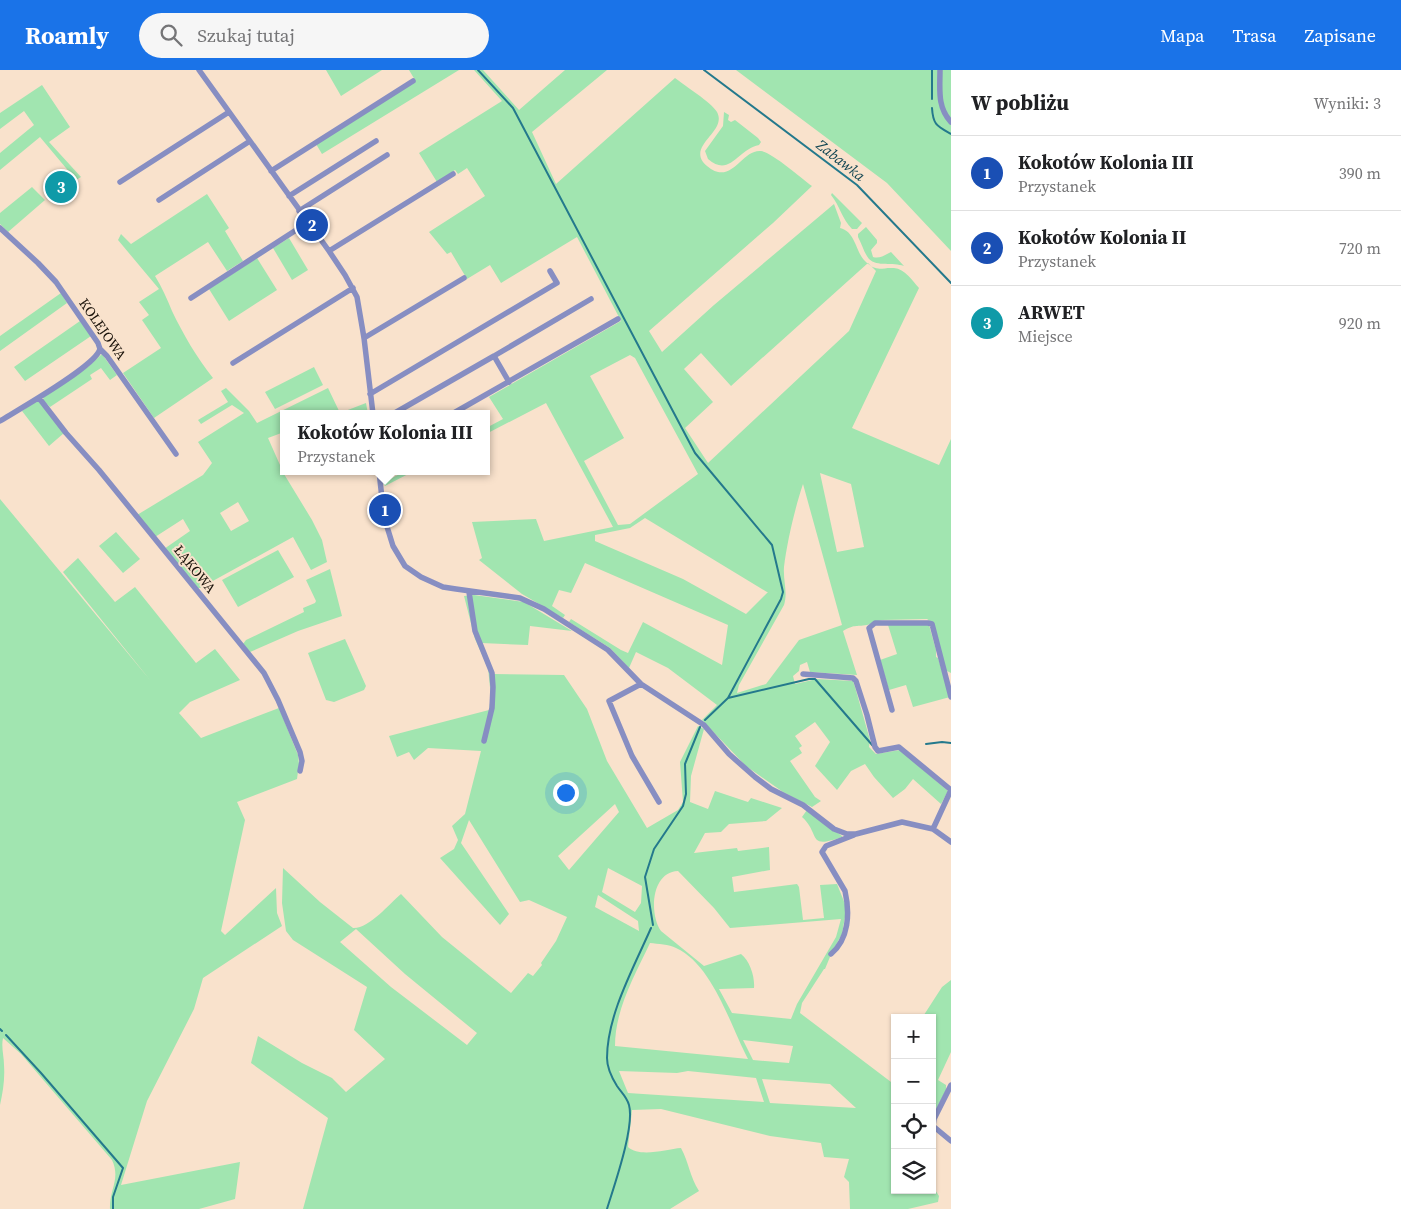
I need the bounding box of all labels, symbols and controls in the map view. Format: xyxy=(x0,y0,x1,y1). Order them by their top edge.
search box xyxy=(139,13,489,58)
text: Roamly xyxy=(25,19,109,52)
icon: search xyxy=(157,21,185,49)
text: Szukaj tutaj xyxy=(197,22,295,48)
text: Mapa xyxy=(1160,23,1205,48)
text: Trasa xyxy=(1233,23,1276,48)
text: Zapisane xyxy=(1304,23,1376,48)
text: W pobliżu xyxy=(971,88,1069,117)
text: Wyniki: 3 xyxy=(1314,92,1381,114)
water label: Zabawka xyxy=(811,134,870,186)
text: Kokotów Kolonia III xyxy=(1018,149,1194,175)
text: 1 xyxy=(983,162,991,184)
text: 390 m xyxy=(1339,162,1381,184)
pin: 3 xyxy=(45,168,77,206)
text: Przystanek xyxy=(1018,175,1096,197)
pin: 2 xyxy=(296,206,328,244)
text: Kokotów Kolonia II xyxy=(1018,224,1186,250)
text: 2 xyxy=(983,237,991,259)
text: 720 m xyxy=(1339,237,1381,259)
text: Przystanek xyxy=(1018,250,1096,272)
street label: KOLEJOWA xyxy=(75,294,132,364)
text: ARWET xyxy=(1018,299,1085,325)
text: 3 xyxy=(983,312,991,334)
text: 920 m xyxy=(1339,312,1381,334)
text: Miejsce xyxy=(1018,325,1073,347)
popup xyxy=(280,410,490,475)
text: Kokotów Kolonia III xyxy=(297,419,473,445)
text: Przystanek xyxy=(297,445,375,467)
pin: 1 xyxy=(369,491,401,529)
street label: ŁĄKOWA xyxy=(169,541,221,598)
your location xyxy=(553,780,579,806)
map controls xyxy=(891,1014,936,1194)
button: + xyxy=(891,1014,936,1059)
button: − xyxy=(891,1059,936,1104)
button: locate xyxy=(891,1104,936,1149)
button: layers xyxy=(891,1149,936,1194)

